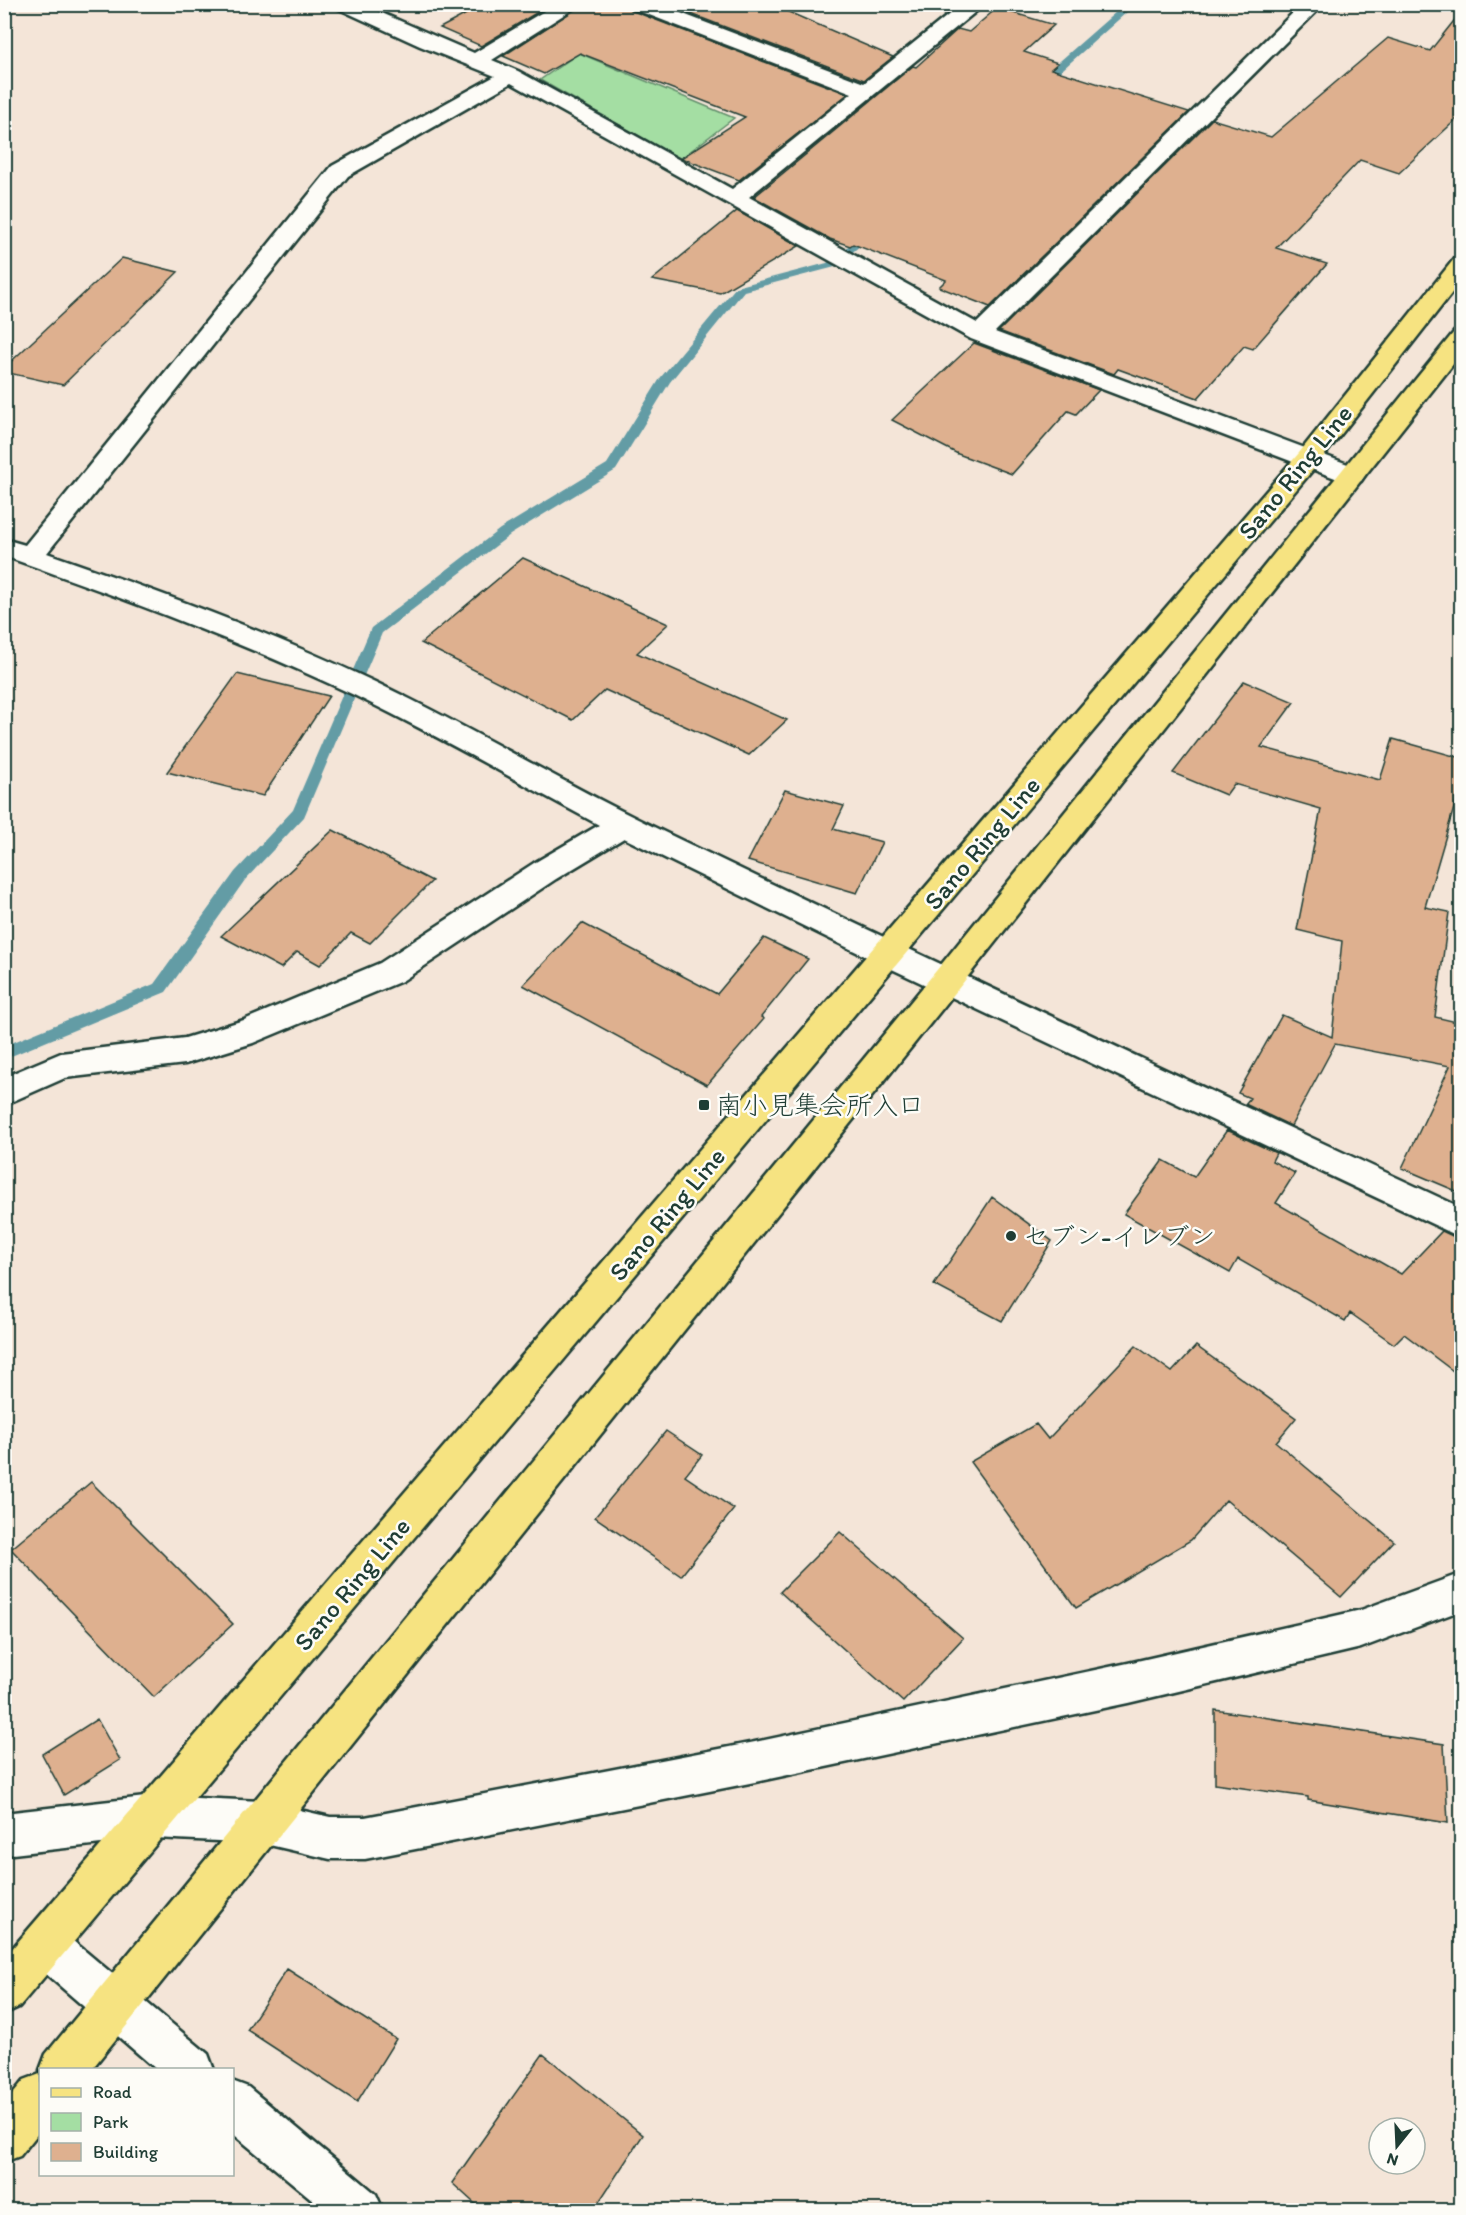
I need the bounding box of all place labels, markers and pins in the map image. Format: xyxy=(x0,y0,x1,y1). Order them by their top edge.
place label: 南小見集会所入口 xyxy=(716,1089,924,1121)
marker: 南小見集会所入口 xyxy=(697,1098,711,1112)
place label: セブン-イレブン xyxy=(1023,1220,1215,1252)
marker: セブン-イレブン xyxy=(1004,1229,1018,1243)

